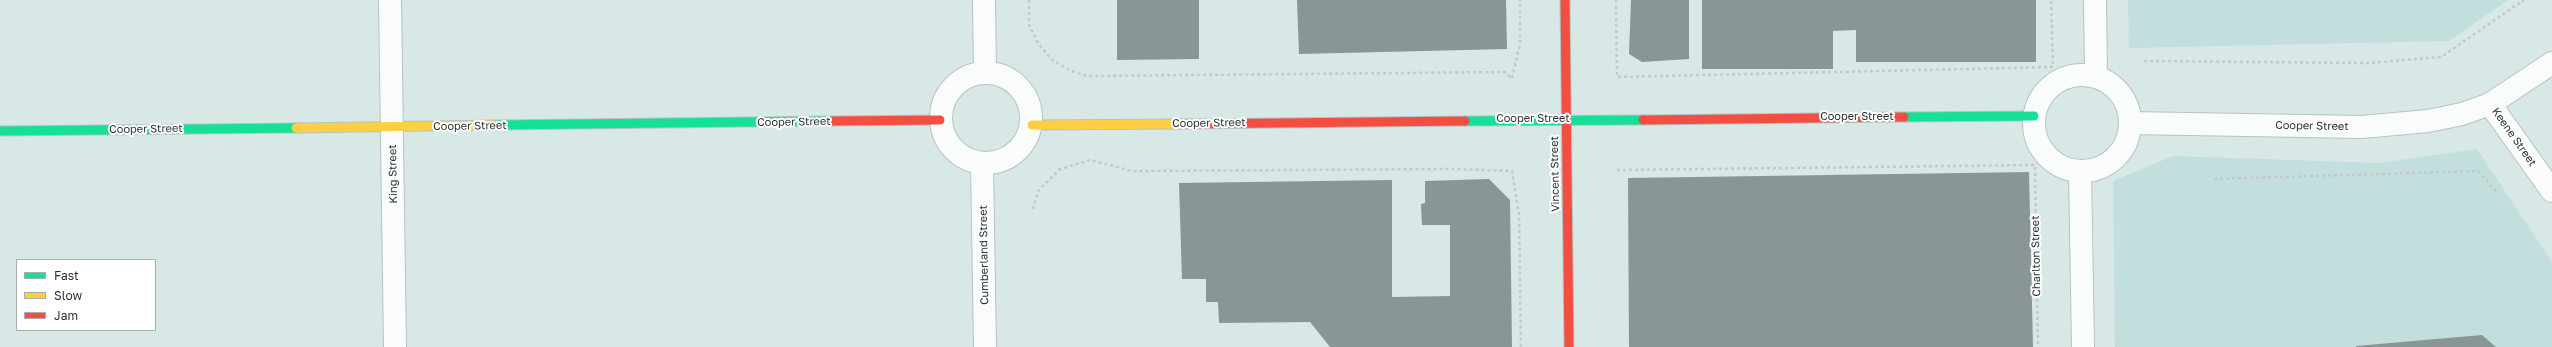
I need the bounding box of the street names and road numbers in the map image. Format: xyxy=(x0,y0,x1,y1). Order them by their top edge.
street label: Keene Street xyxy=(2489,105,2539,169)
street label: Cooper Street xyxy=(1820,110,1894,124)
street label: Cooper Street xyxy=(1496,112,1570,126)
street label: Cooper Street xyxy=(757,115,831,129)
street label: Cooper Street xyxy=(1172,116,1246,130)
street label: Cooper Street xyxy=(433,119,507,133)
street label: Cooper Street xyxy=(2275,119,2349,133)
street label: Cooper Street xyxy=(109,122,183,136)
street label: Vincent Street xyxy=(1548,136,1562,212)
street label: King Street xyxy=(386,144,400,204)
street label: Cumberland Street xyxy=(977,205,991,305)
street label: Charlton Street xyxy=(2029,215,2043,297)

